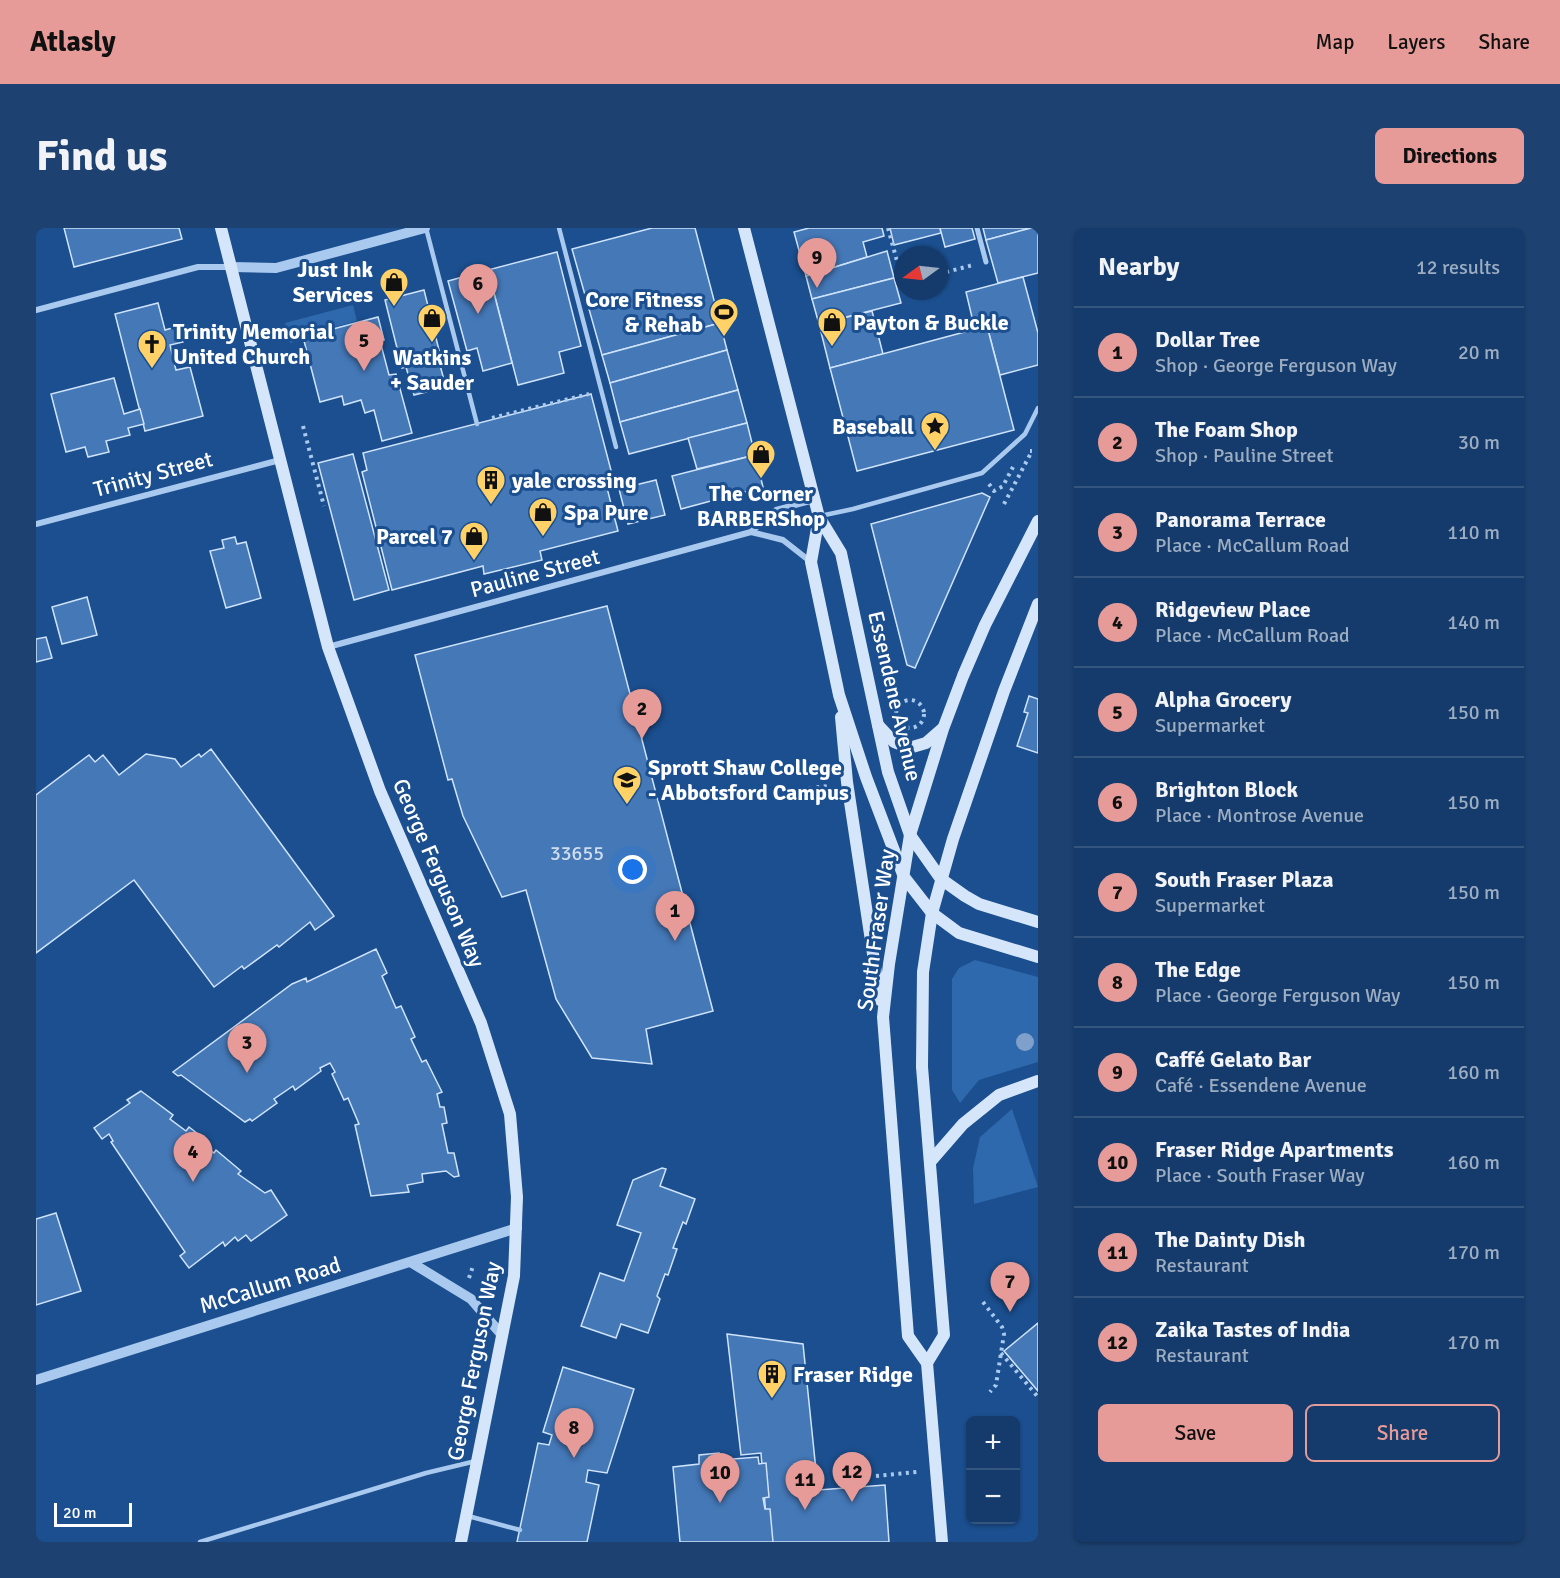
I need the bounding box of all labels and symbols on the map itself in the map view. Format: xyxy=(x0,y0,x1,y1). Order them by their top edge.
pin: 9 xyxy=(798,238,836,288)
north arrow xyxy=(894,246,948,300)
place label: Just Ink Services xyxy=(293,256,373,308)
pin: 6 xyxy=(458,264,498,314)
shop icon: Just Ink Services xyxy=(378,266,410,308)
place label: Core Fitness & Rehab xyxy=(585,286,703,338)
sports icon: Core Fitness & Rehab xyxy=(708,296,740,338)
shop icon: Watkins + Sauder xyxy=(416,302,448,344)
shop icon: Payton & Buckle xyxy=(816,306,848,348)
place label: Payton & Buckle xyxy=(853,309,1009,336)
place label: Trinity Memorial United Church xyxy=(173,318,334,370)
pin: 5 xyxy=(344,322,384,371)
church icon: Trinity Memorial United Church xyxy=(136,328,168,370)
place label: Watkins + Sauder xyxy=(390,344,474,396)
place icon: Baseball xyxy=(919,410,951,452)
place label: Baseball xyxy=(832,413,914,440)
shop icon: The Corner BARBERShop xyxy=(745,438,777,480)
street label: Trinity Street xyxy=(90,445,216,503)
building icon: yale crossing xyxy=(475,464,507,506)
place label: yale crossing xyxy=(511,467,637,494)
place label: The Corner BARBERShop xyxy=(697,480,825,532)
shop icon: Spa Pure xyxy=(527,496,559,538)
place label: Spa Pure xyxy=(564,499,648,526)
shop icon: Parcel 7 xyxy=(458,520,490,562)
place label: Parcel 7 xyxy=(376,523,453,550)
street label: Pauline Street xyxy=(467,543,603,603)
street label: Essendene Avenue xyxy=(862,608,928,784)
pin: 2 xyxy=(622,690,662,739)
place label: Sprott Shaw College - Abbotsford Campus xyxy=(648,754,849,806)
school or university icon: Sprott Shaw College - Abbotsford Campus xyxy=(611,764,643,806)
street label: George Ferguson Way xyxy=(387,775,491,972)
house number: 33655 xyxy=(550,841,604,866)
street label: South Fraser Way xyxy=(851,847,901,1013)
your location xyxy=(618,855,647,884)
pin: 1 xyxy=(656,892,694,941)
pin: 3 xyxy=(228,1024,266,1073)
pin: 4 xyxy=(174,1132,212,1182)
street label: McCallum Road xyxy=(196,1251,344,1319)
street label: George Ferguson Way xyxy=(441,1258,507,1463)
pin: 7 xyxy=(990,1262,1030,1312)
building icon: Fraser Ridge xyxy=(756,1358,788,1400)
place label: Fraser Ridge xyxy=(793,1361,913,1388)
pin: 8 xyxy=(554,1408,594,1458)
pin: 12 xyxy=(832,1452,872,1502)
pin: 10 xyxy=(700,1454,740,1503)
pin: 11 xyxy=(786,1460,824,1510)
scale bar xyxy=(54,1500,132,1528)

